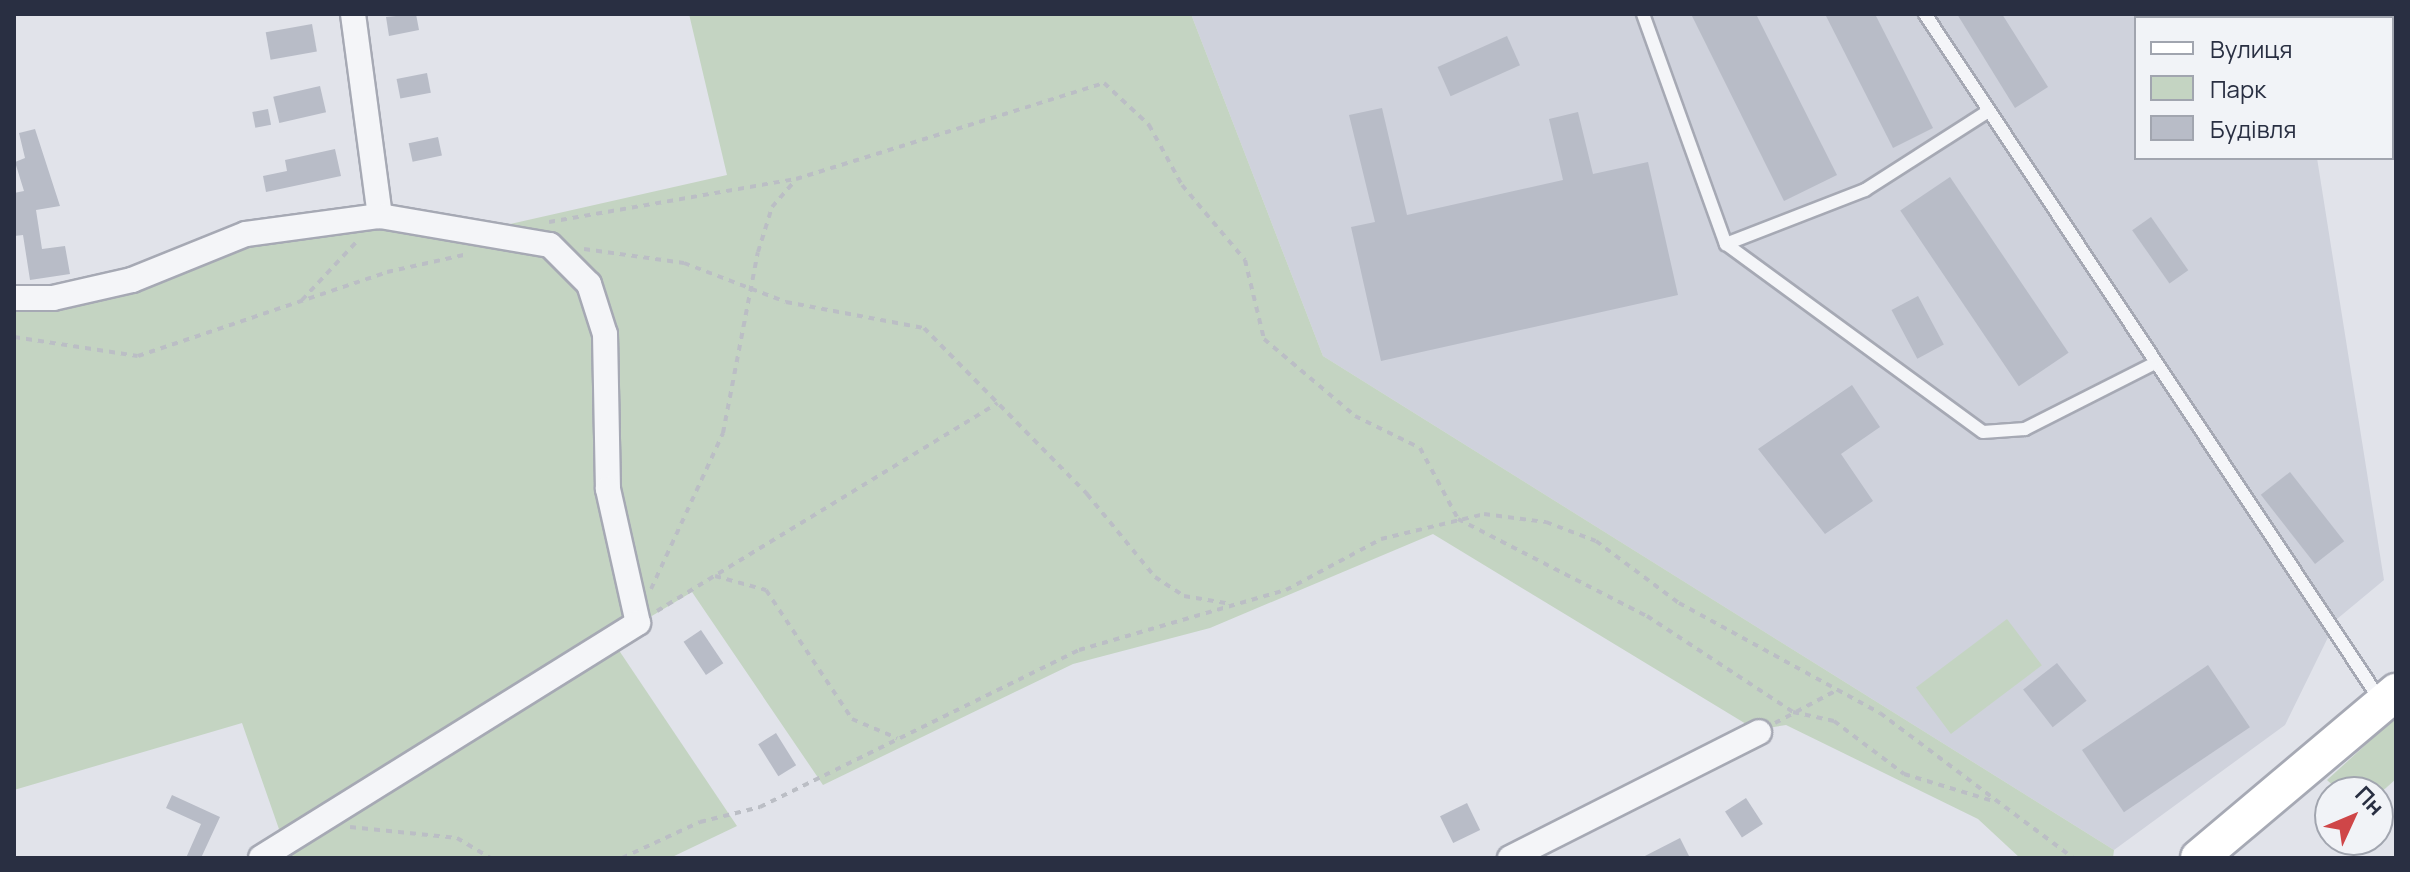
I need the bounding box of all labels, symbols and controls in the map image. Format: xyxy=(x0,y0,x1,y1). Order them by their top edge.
legend xyxy=(2134,16,2394,160)
text: Вулиця xyxy=(2210,32,2292,65)
text: Парк xyxy=(2210,72,2266,105)
text: Будівля xyxy=(2210,112,2297,145)
north arrow xyxy=(2314,776,2394,856)
text: Пн xyxy=(2349,780,2391,822)

